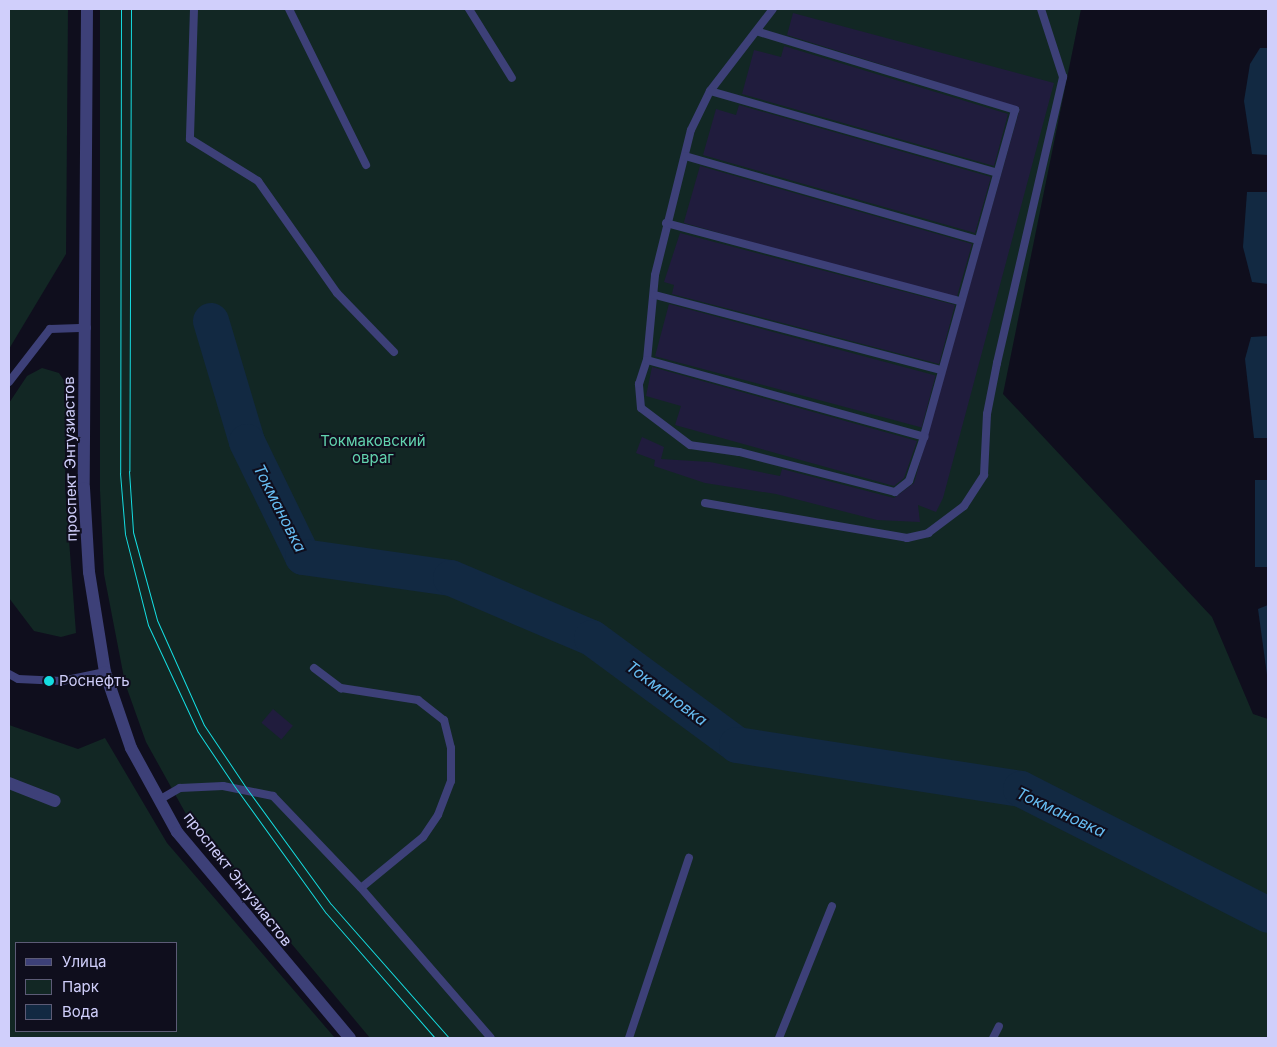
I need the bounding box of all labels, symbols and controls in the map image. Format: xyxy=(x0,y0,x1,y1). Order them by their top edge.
street label: проспект Энтузиастов xyxy=(60,376,80,542)
park label: Токмаковский овраг xyxy=(320,431,426,466)
water label: Токмановка xyxy=(250,461,310,555)
water label: Токмановка xyxy=(623,656,711,730)
place label: Роснефть xyxy=(59,672,130,690)
marker: Роснефть xyxy=(43,675,55,687)
water label: Токмановка xyxy=(1013,783,1109,841)
street label: проспект Энтузиастов xyxy=(180,808,296,950)
legend xyxy=(15,942,178,1032)
text: Улица xyxy=(62,952,106,971)
text: Парк xyxy=(62,977,99,996)
text: Вода xyxy=(62,1002,99,1021)

